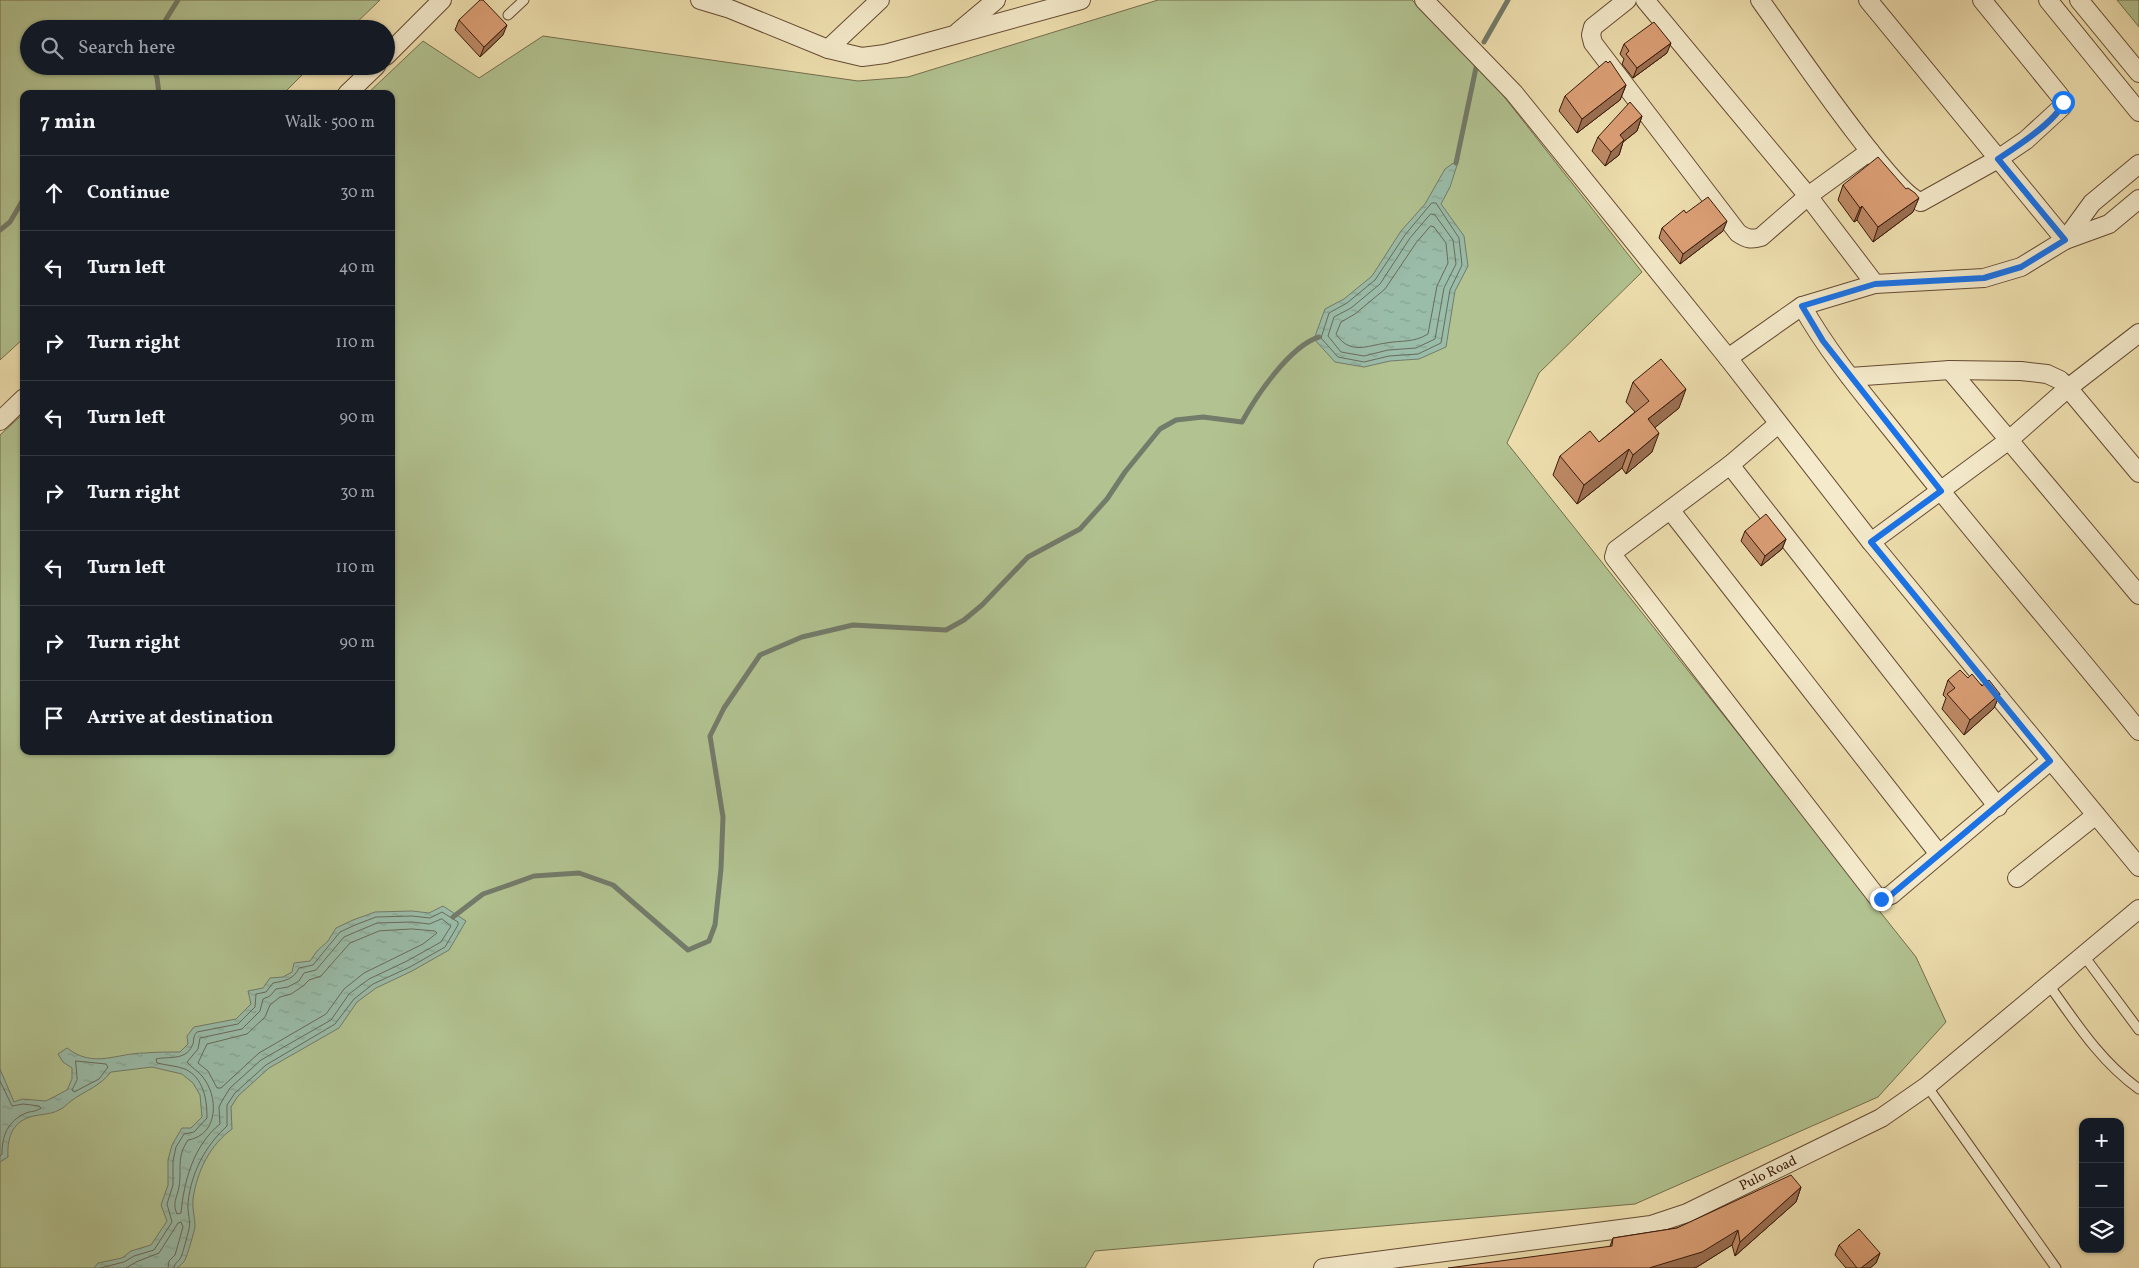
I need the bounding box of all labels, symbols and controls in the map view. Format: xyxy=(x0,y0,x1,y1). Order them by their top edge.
search box xyxy=(20,20,395,75)
icon: search xyxy=(38,34,66,62)
text: Search here xyxy=(78,35,175,61)
route start xyxy=(2052,91,2075,114)
text: 7 min xyxy=(40,108,96,137)
text: Walk · 500 m xyxy=(285,112,375,134)
icon: ahead xyxy=(40,179,68,207)
text: Continue xyxy=(87,180,170,206)
text: 30 m xyxy=(340,182,375,204)
icon: left xyxy=(40,254,68,282)
text: Turn left xyxy=(87,255,166,281)
text: 40 m xyxy=(339,257,375,279)
icon: right xyxy=(40,329,68,357)
text: Turn right xyxy=(87,330,180,356)
text: 110 m xyxy=(336,332,375,354)
icon: left xyxy=(40,404,68,432)
text: Turn left xyxy=(87,405,166,431)
text: 90 m xyxy=(339,407,375,429)
icon: right xyxy=(40,479,68,507)
text: Turn right xyxy=(87,480,180,506)
text: 30 m xyxy=(340,482,375,504)
icon: left xyxy=(40,554,68,582)
text: Turn left xyxy=(87,555,166,581)
text: 110 m xyxy=(336,557,375,579)
icon: right xyxy=(40,629,68,657)
text: Turn right xyxy=(87,630,180,656)
text: 90 m xyxy=(339,632,375,654)
icon: arrive xyxy=(40,704,68,732)
text: Arrive at destination xyxy=(87,705,273,731)
route end xyxy=(1870,888,1893,911)
map controls xyxy=(2079,1118,2124,1253)
button: + xyxy=(2079,1118,2124,1163)
street label: Pulo Road xyxy=(1736,1151,1800,1196)
button: − xyxy=(2079,1163,2124,1208)
button: layers xyxy=(2079,1208,2124,1253)

